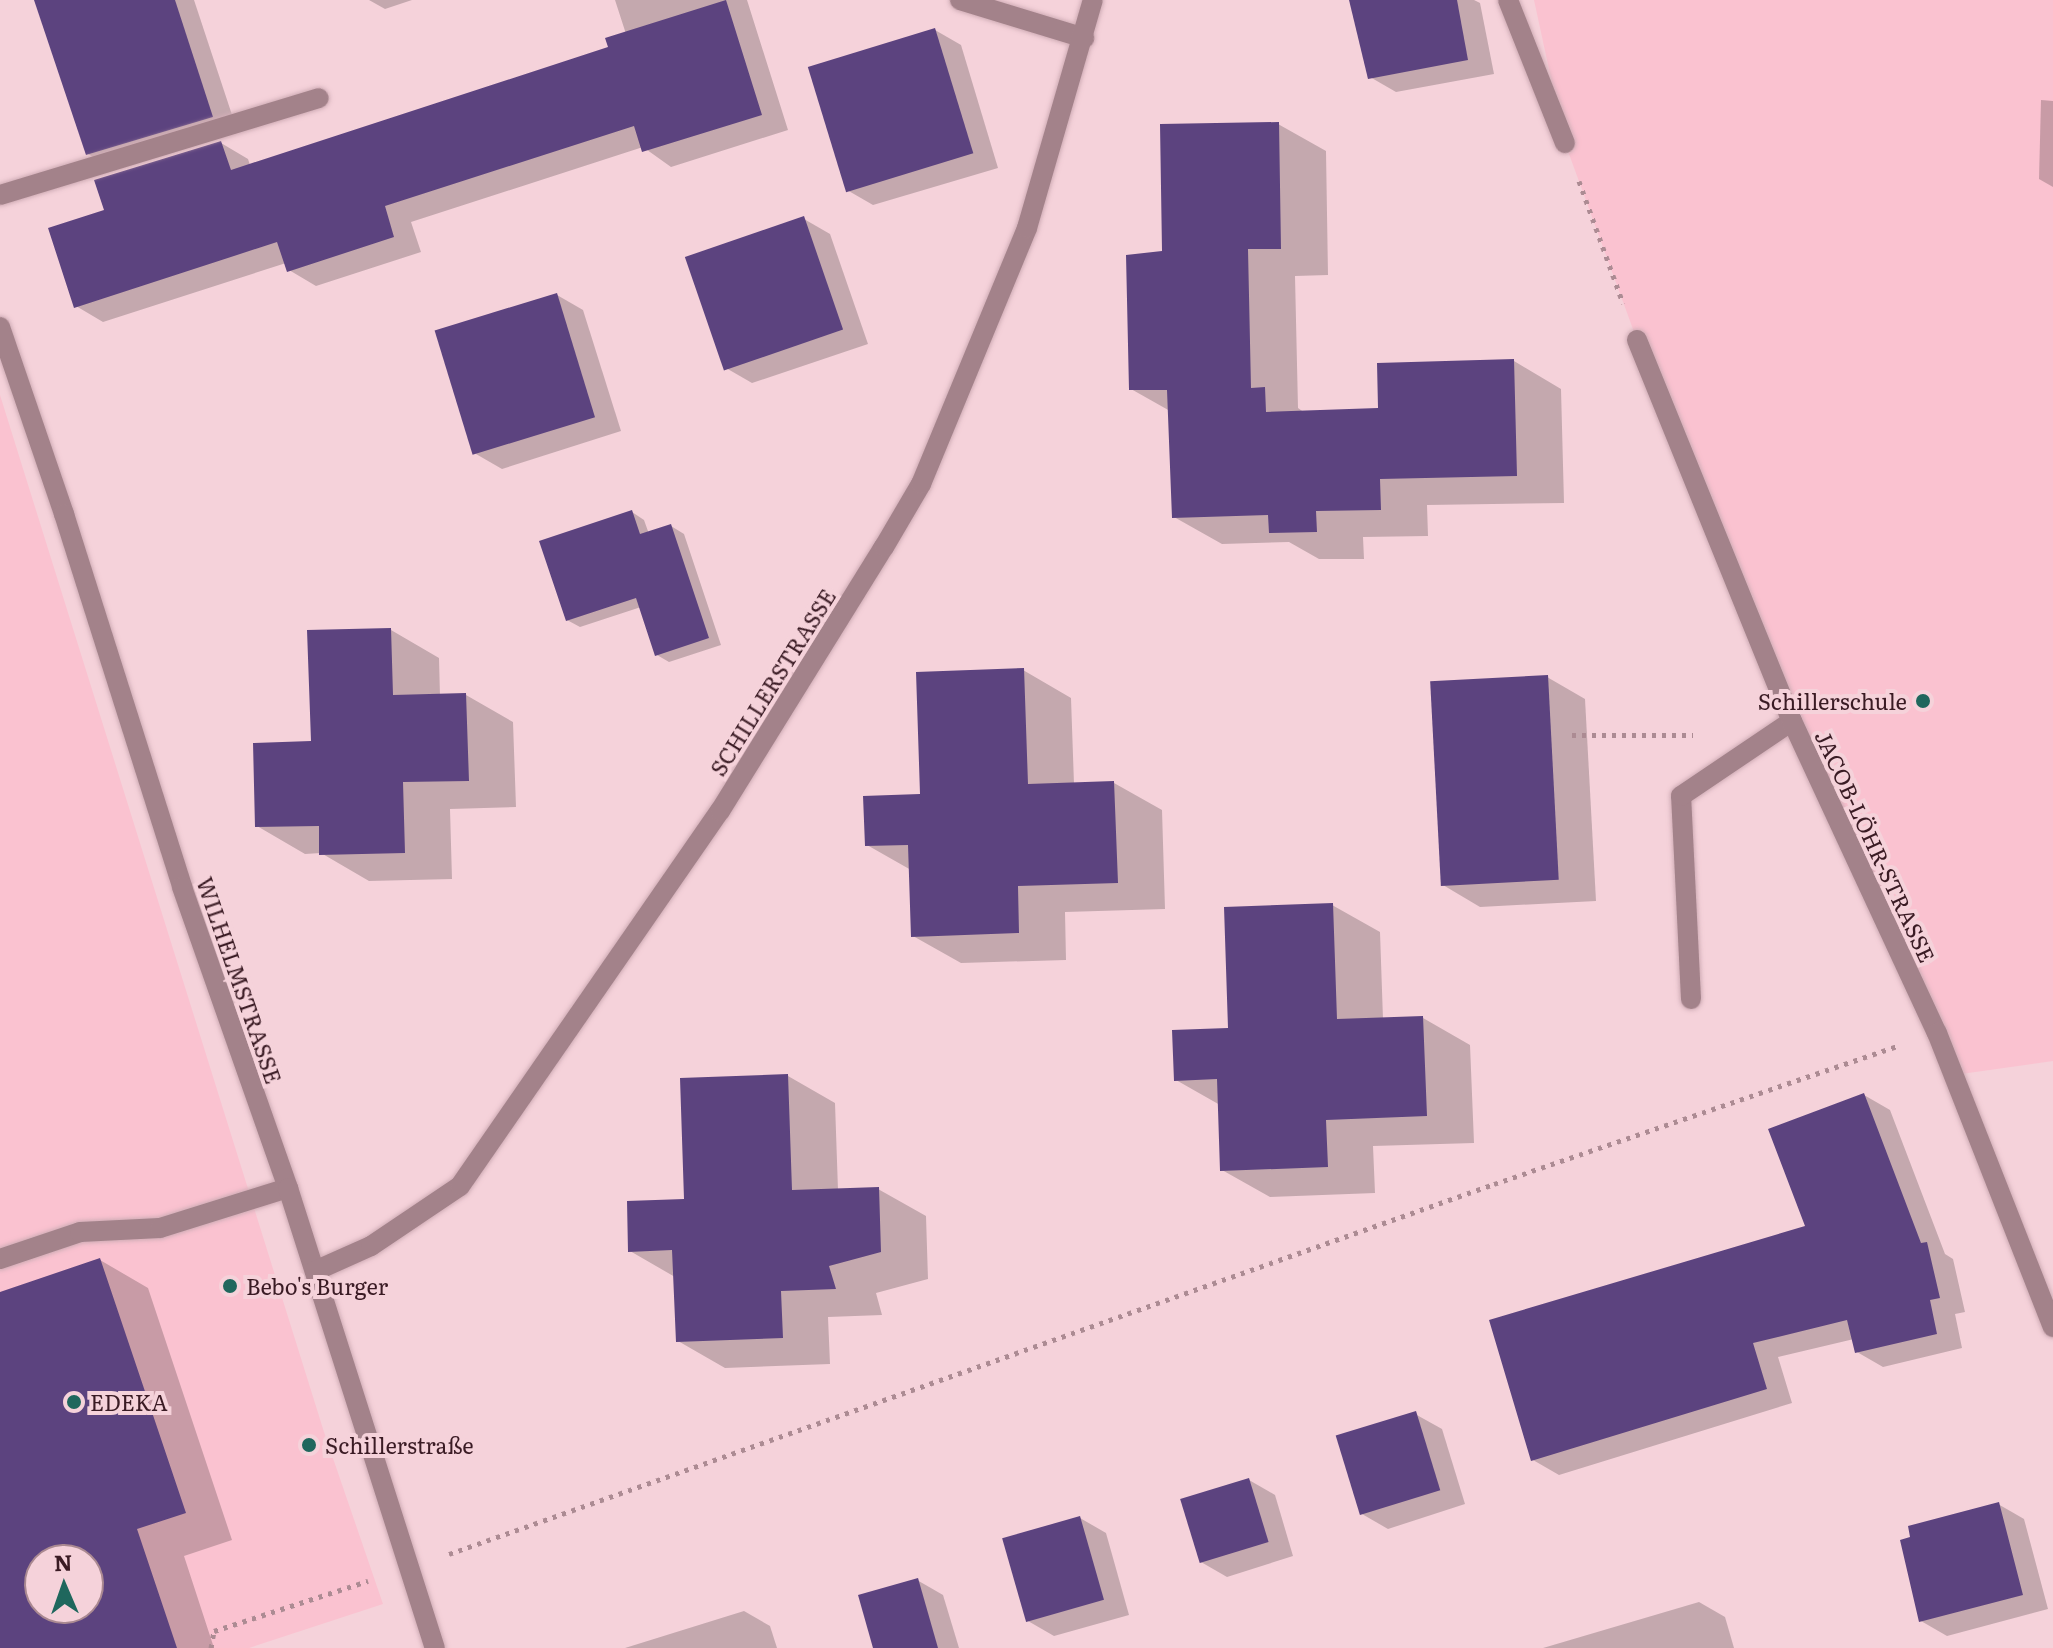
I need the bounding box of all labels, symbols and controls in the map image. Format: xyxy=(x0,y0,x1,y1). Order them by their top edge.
street label: SCHILLERSTRASSE xyxy=(704,584,840,780)
place label: Schillerschule xyxy=(1758,688,1907,714)
marker: Schillerschule xyxy=(1914,692,1932,710)
street label: JACOB-LÖHR-STRASSE xyxy=(1811,726,1941,966)
street label: WILHELMSTRASSE xyxy=(192,873,288,1087)
place label: Bebo's Burger xyxy=(246,1273,388,1299)
marker: Bebo's Burger xyxy=(221,1277,239,1295)
place label: EDEKA xyxy=(90,1389,168,1415)
marker: EDEKA xyxy=(65,1393,83,1411)
place label: Schillerstraße xyxy=(325,1432,474,1458)
marker: Schillerstraße xyxy=(300,1436,318,1454)
north arrow xyxy=(24,1544,104,1624)
text: N xyxy=(53,1545,73,1578)

